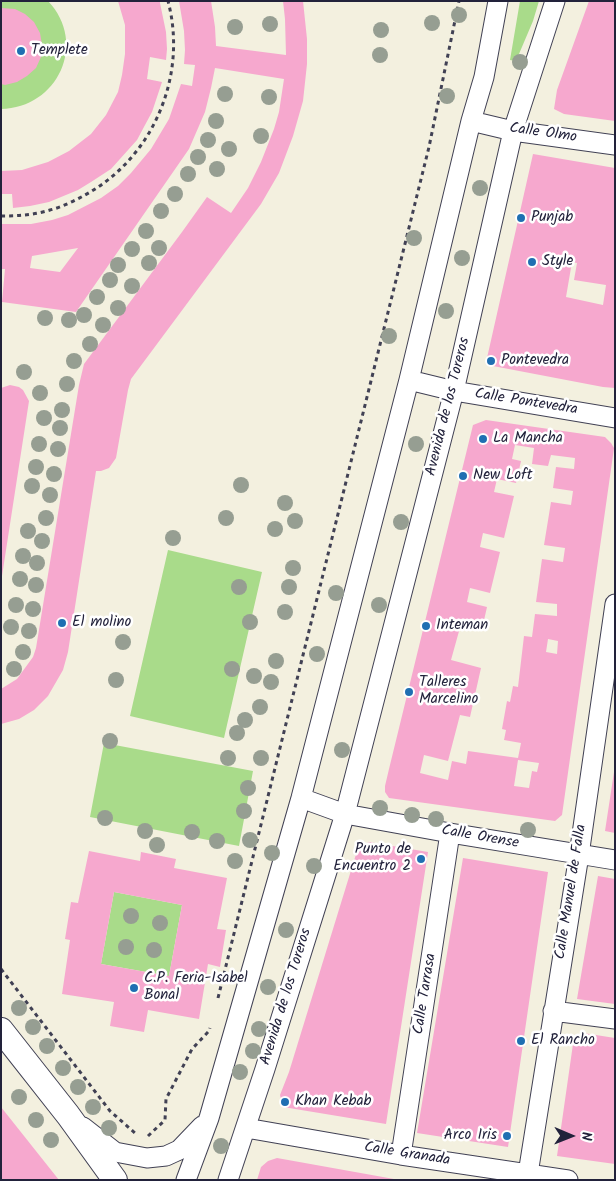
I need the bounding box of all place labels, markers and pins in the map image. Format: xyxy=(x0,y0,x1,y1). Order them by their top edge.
place label: Templete xyxy=(31,42,88,60)
marker: Templete xyxy=(15,45,27,57)
place label: Punjab xyxy=(531,209,573,227)
marker: Punjab xyxy=(515,212,527,224)
place label: Style xyxy=(542,253,573,271)
marker: Style xyxy=(526,256,538,268)
place label: Pontevedra xyxy=(501,352,569,370)
marker: Pontevedra xyxy=(485,355,497,367)
place label: La Mancha xyxy=(493,430,563,448)
marker: La Mancha xyxy=(477,433,489,445)
place label: New Loft xyxy=(473,467,532,485)
marker: New Loft xyxy=(457,470,469,482)
place label: El molino xyxy=(72,614,131,632)
marker: El molino xyxy=(56,617,68,629)
place label: Inteman xyxy=(436,617,488,635)
marker: Inteman xyxy=(420,620,432,632)
place label: Talleres Marcelino xyxy=(419,674,478,709)
marker: Talleres Marcelino xyxy=(403,686,415,698)
place label: Punto de Encuentro 2 xyxy=(333,841,411,876)
marker: Punto de Encuentro 2 xyxy=(415,853,427,865)
place label: C.P. Feria-Isabel Bonal xyxy=(144,970,248,1005)
marker: C.P. Feria-Isabel Bonal xyxy=(128,982,140,994)
place label: El Rancho xyxy=(531,1032,595,1050)
marker: El Rancho xyxy=(515,1035,527,1047)
place label: Khan Kebab xyxy=(295,1093,371,1111)
marker: Khan Kebab xyxy=(279,1096,291,1108)
place label: Arco Iris xyxy=(444,1127,497,1145)
marker: Arco Iris xyxy=(501,1130,513,1142)

